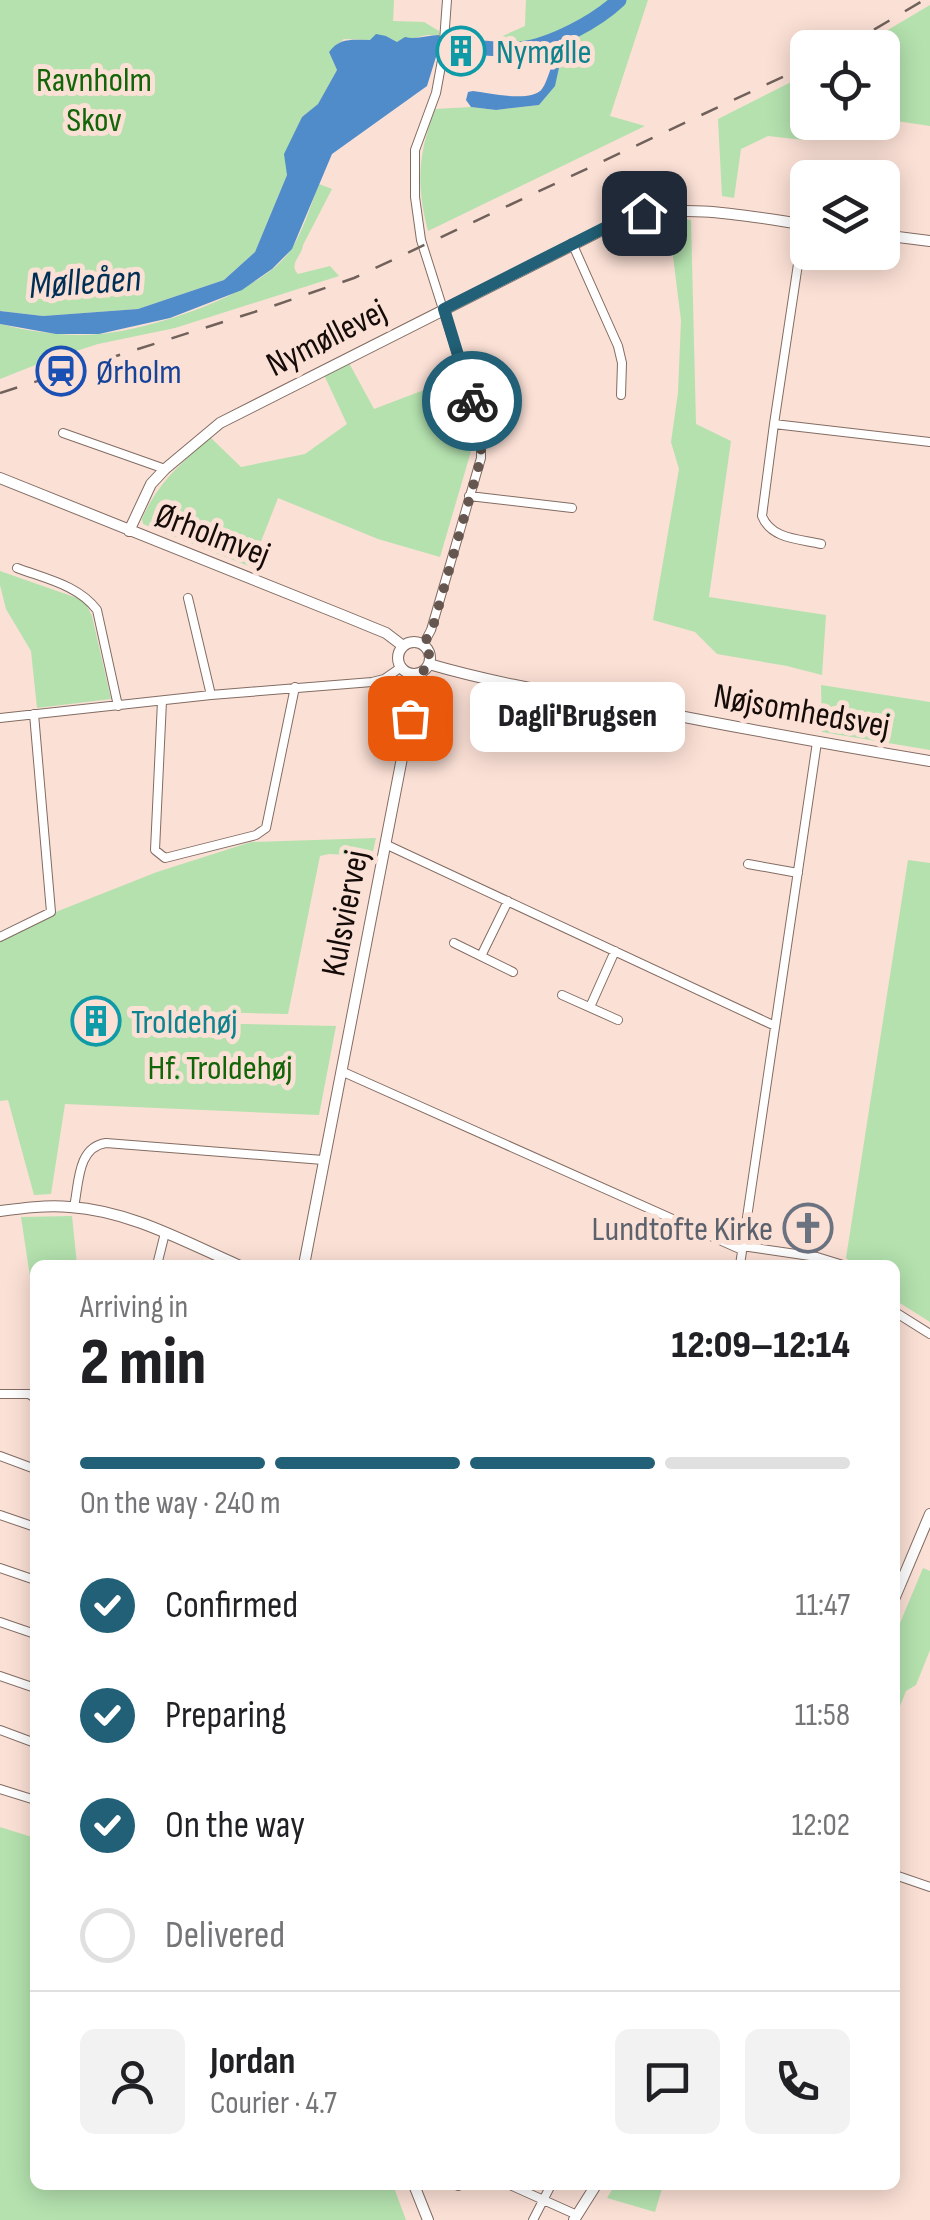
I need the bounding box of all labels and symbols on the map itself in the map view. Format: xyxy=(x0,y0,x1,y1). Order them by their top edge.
building icon: Nymølle xyxy=(435,25,487,77)
place label: Nymølle xyxy=(496,31,591,74)
park label: Ravnholm Skov xyxy=(36,59,152,142)
pin xyxy=(602,171,687,256)
water label: Mølleåen xyxy=(28,256,143,309)
street label: Nymøllevej xyxy=(260,290,394,387)
station icon: Ørholm xyxy=(35,345,87,397)
place label: Ørholm xyxy=(96,351,182,394)
courier xyxy=(422,351,522,451)
street label: Ørholmvej xyxy=(149,494,276,577)
street label: Nøjsomhedsvej xyxy=(710,675,893,748)
pin xyxy=(368,676,453,761)
callout: Dagli'Brugsen xyxy=(470,683,685,753)
street label: Kulsviervej xyxy=(312,847,379,980)
building icon: Troldehøj xyxy=(70,995,122,1047)
place label: Troldehøj xyxy=(131,1001,238,1044)
park label: Hf. Troldehøj xyxy=(148,1047,292,1090)
church icon: Lundtofte Kirke xyxy=(782,1202,834,1254)
place label: Lundtofte Kirke xyxy=(592,1208,773,1251)

